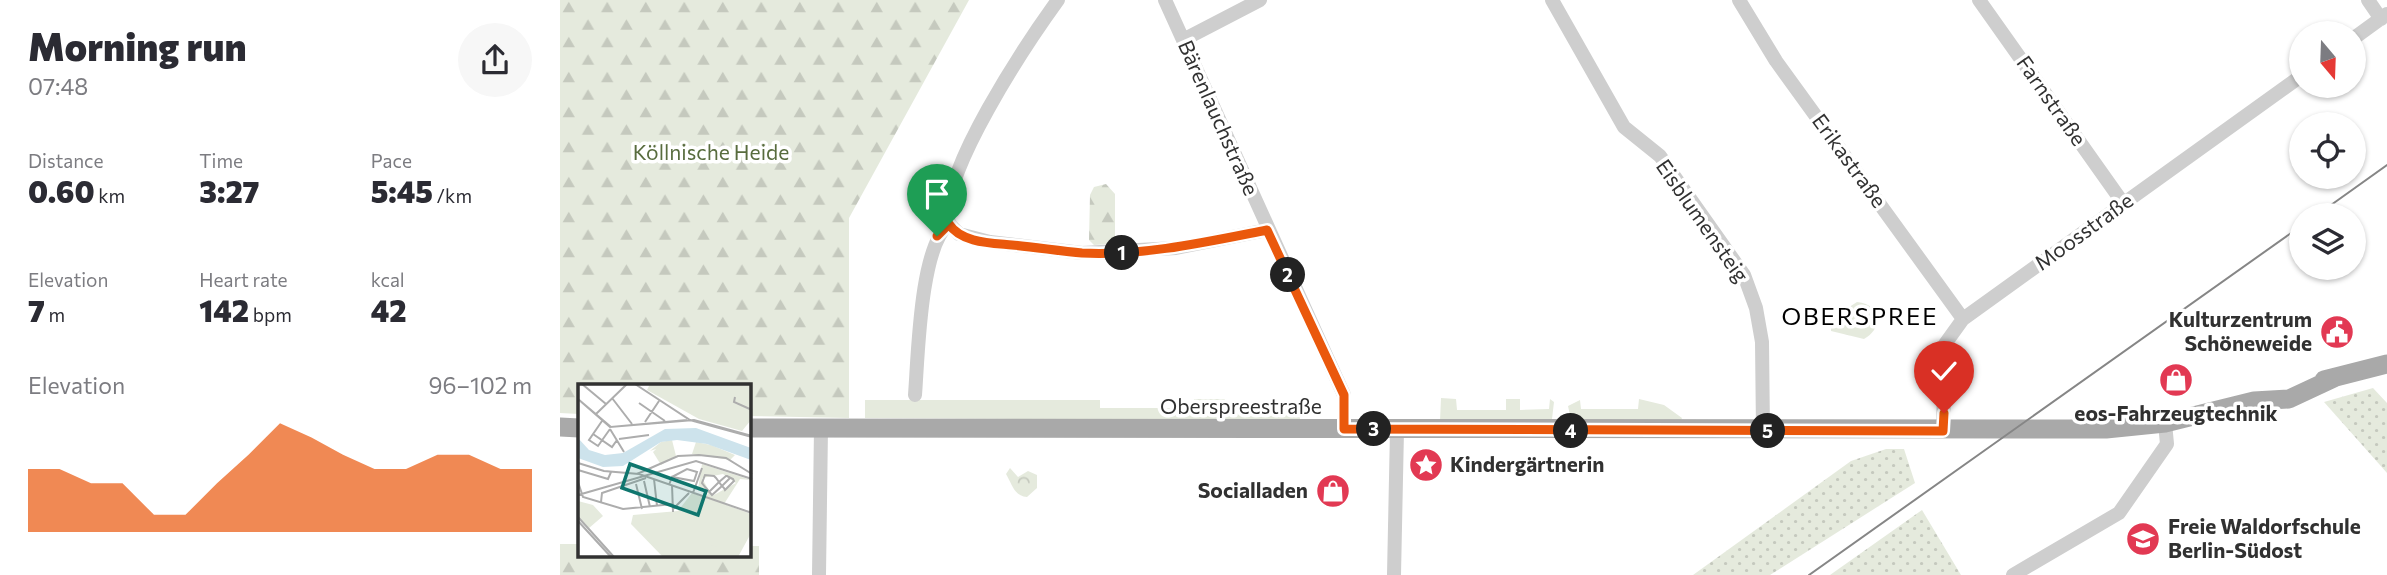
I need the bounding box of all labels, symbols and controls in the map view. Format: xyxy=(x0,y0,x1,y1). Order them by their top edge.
north arrow xyxy=(2289,21,2366,98)
map controls xyxy=(2289,21,2366,280)
text: Morning run xyxy=(28,22,247,69)
button: share xyxy=(458,23,532,97)
street label: Bärenlauchstraße xyxy=(1174,36,1265,199)
street label: Farnstraße xyxy=(2012,50,2092,150)
text: 07:48 xyxy=(28,72,88,100)
street label: Erikastraße xyxy=(1808,108,1893,212)
button: locate xyxy=(2289,112,2366,189)
park label: Köllnische Heide xyxy=(633,139,789,164)
text: Distance xyxy=(28,149,104,172)
text: Time xyxy=(199,149,243,172)
text: Pace xyxy=(371,149,412,172)
street label: Eisblumensteig xyxy=(1652,154,1755,286)
pin xyxy=(907,164,967,236)
text: 0.60 xyxy=(28,172,95,209)
text: 3:27 xyxy=(199,172,259,209)
text: 5:45 xyxy=(371,172,433,209)
icon: arrive xyxy=(918,175,956,213)
text: km xyxy=(95,184,125,207)
text: /km xyxy=(433,184,472,207)
street label: Moosstraße xyxy=(2029,187,2137,275)
button: layers xyxy=(2289,203,2366,280)
pin: 1 xyxy=(1104,236,1140,270)
text: 1 xyxy=(1117,241,1126,264)
pin: 2 xyxy=(1270,258,1306,292)
text: 2 xyxy=(1282,263,1293,286)
text: Elevation xyxy=(28,268,108,291)
text: Heart rate xyxy=(199,268,288,291)
text: kcal xyxy=(371,268,405,291)
text: 7 xyxy=(28,291,45,328)
text: 142 xyxy=(199,291,249,328)
text: 42 xyxy=(371,291,407,328)
district label: OBERSPREE xyxy=(1781,301,1939,330)
text: m xyxy=(45,303,65,326)
text: bpm xyxy=(249,303,292,326)
place label: Kulturzentrum Schöneweide xyxy=(2169,306,2312,355)
public building icon: Kulturzentrum Schöneweide xyxy=(2318,313,2356,351)
pin xyxy=(1914,341,1974,413)
icon: check xyxy=(1925,352,1963,390)
shop icon: eos-Fahrzeugtechnik xyxy=(2157,361,2195,399)
text: Elevation xyxy=(28,371,125,399)
text: 96–102 m xyxy=(429,371,532,399)
inset map xyxy=(578,384,751,558)
street label: Oberspreestraße xyxy=(1160,393,1322,418)
place label: eos-Fahrzeugtechnik xyxy=(2074,400,2278,425)
pin: 3 xyxy=(1356,412,1392,446)
pin: 4 xyxy=(1553,414,1588,448)
pin: 5 xyxy=(1750,414,1786,448)
text: 3 xyxy=(1368,417,1379,440)
text: 4 xyxy=(1565,419,1576,442)
text: 5 xyxy=(1762,419,1773,442)
place icon: Kindergärtnerin xyxy=(1407,446,1445,484)
place label: Kindergärtnerin xyxy=(1450,451,1604,476)
shop icon: Socialladen xyxy=(1314,472,1352,510)
place label: Socialladen xyxy=(1198,477,1308,502)
place label: Freie Waldorfschule Berlin-Südost xyxy=(2168,513,2361,562)
school or university icon: Freie Waldorfschule Berlin-Südost xyxy=(2124,520,2162,558)

